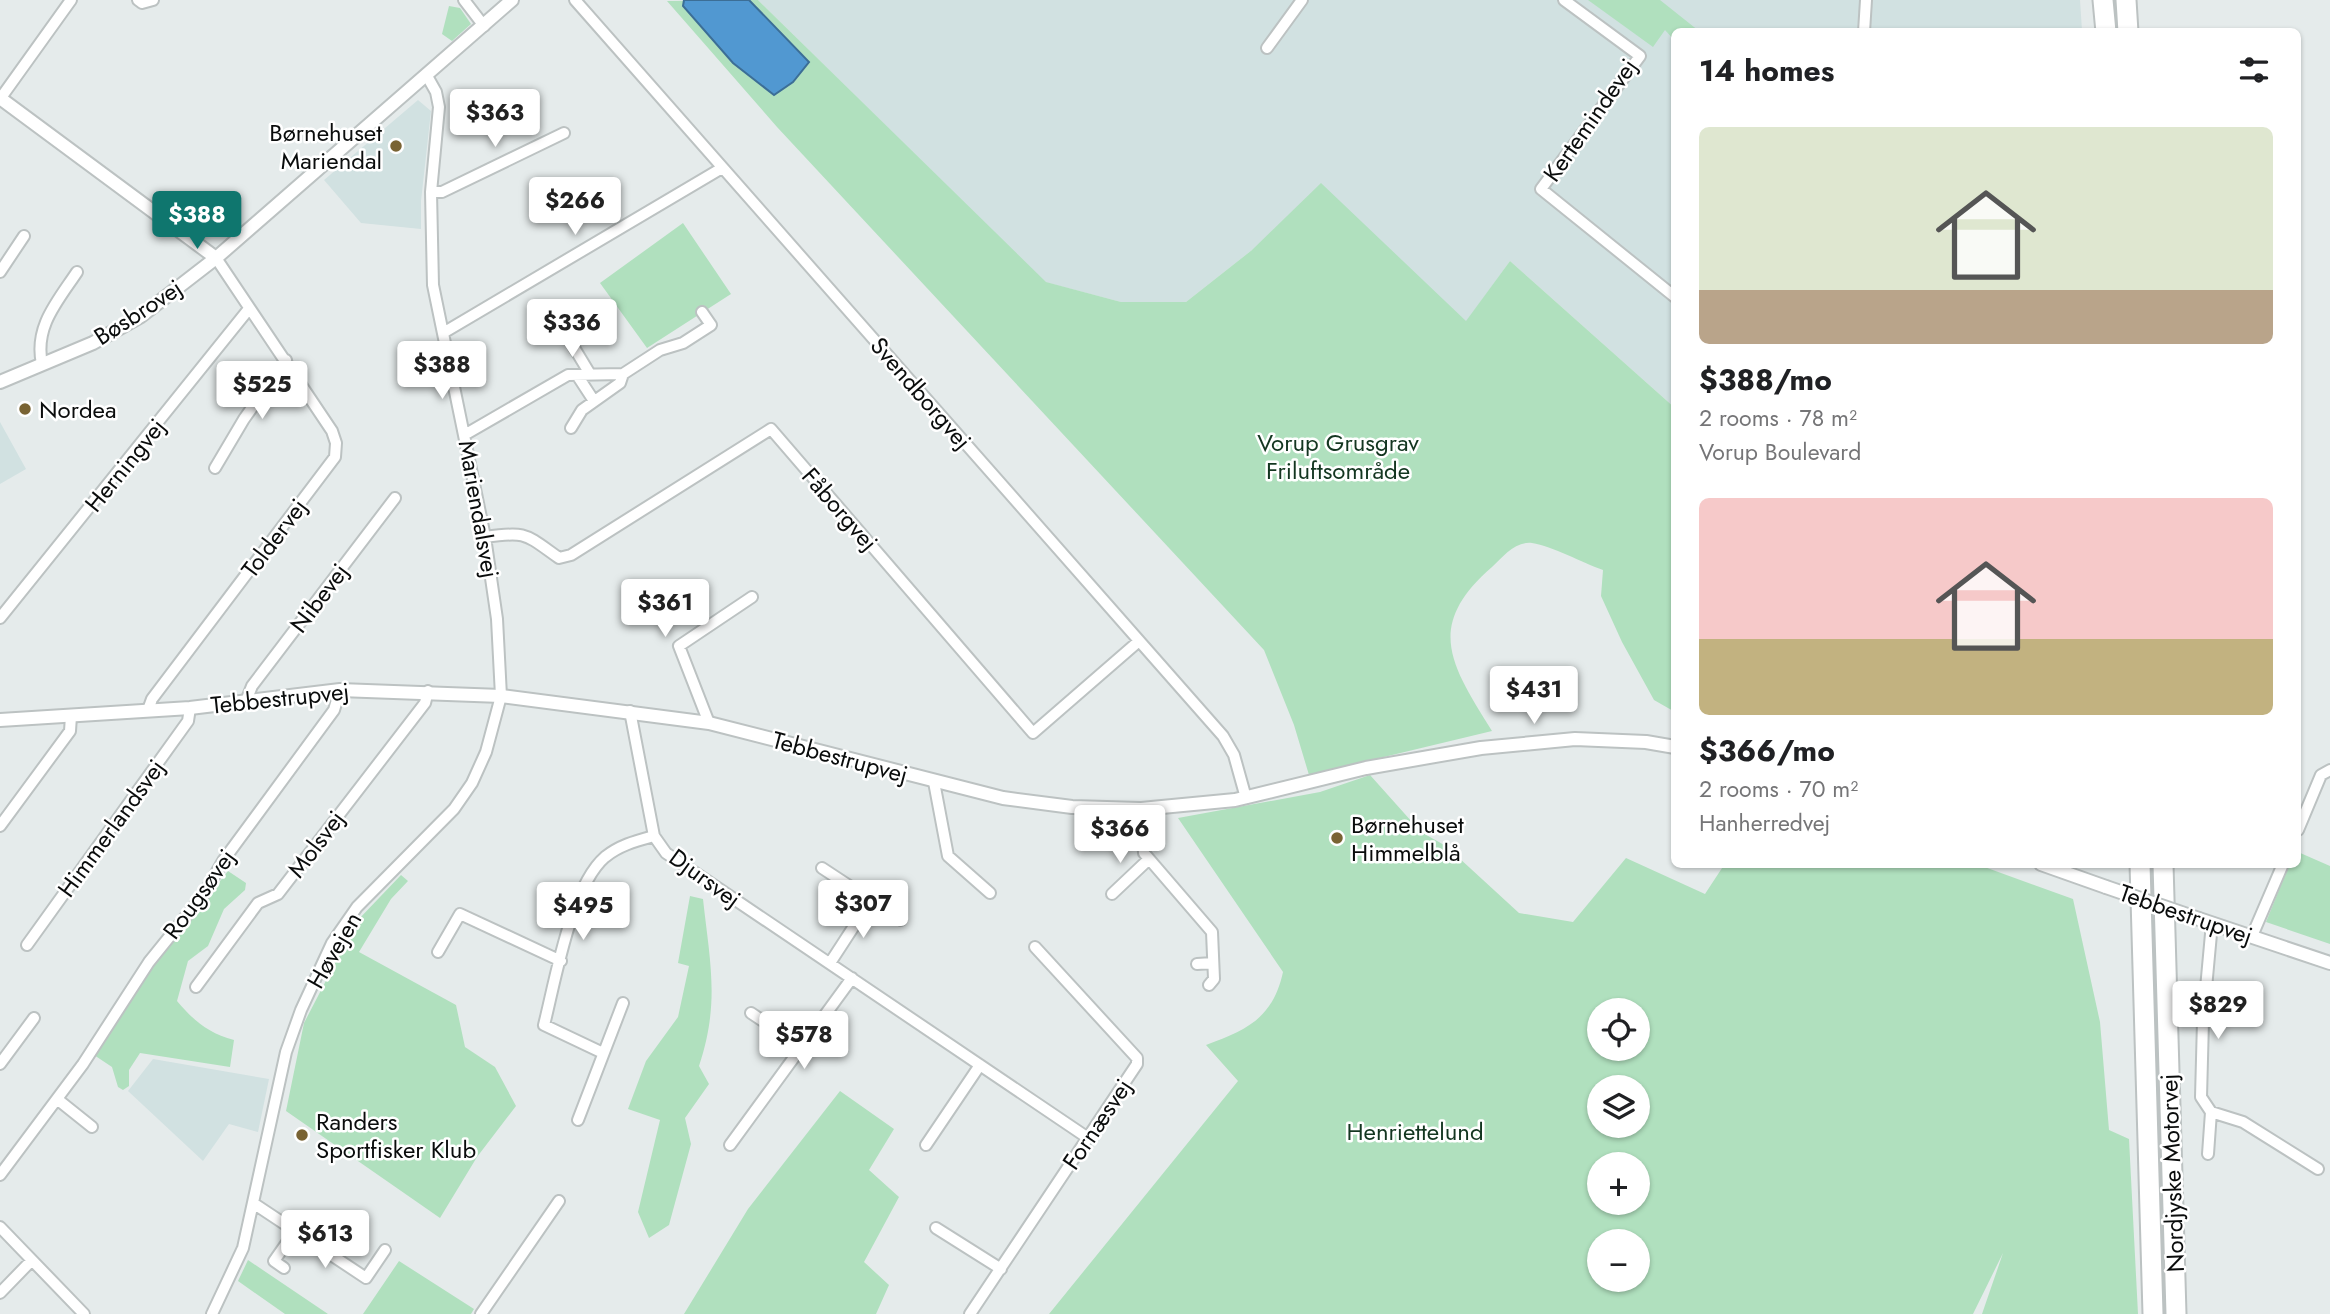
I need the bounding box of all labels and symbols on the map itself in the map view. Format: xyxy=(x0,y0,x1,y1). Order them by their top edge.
street label: Kertemindevej xyxy=(1535,51,1645,189)
pin: $363 xyxy=(454,90,536,149)
place label: Børnehuset Mariendal xyxy=(269,115,382,178)
marker: Børnehuset Mariendal xyxy=(388,138,404,154)
pin: $266 xyxy=(534,177,616,237)
pin: $388 xyxy=(156,191,238,251)
street label: Bøsbrovej xyxy=(87,270,189,354)
pin: $336 xyxy=(531,300,613,359)
street label: Svendborgvej xyxy=(862,329,980,457)
pin: $388 xyxy=(401,342,483,401)
pin: $525 xyxy=(221,362,303,421)
place label: Nordea xyxy=(39,392,117,427)
marker: Nordea xyxy=(17,401,33,417)
street label: Herningvej xyxy=(76,411,174,519)
park label: Vorup Grusgrav Friluftsområde xyxy=(1257,425,1419,488)
street label: Mariendalsvej xyxy=(450,437,508,581)
street label: Fåborgvej xyxy=(794,460,886,558)
street label: Toldervej xyxy=(233,491,315,585)
street label: Nibevej xyxy=(281,556,357,640)
pin: $361 xyxy=(624,580,706,639)
pin: $431 xyxy=(1493,666,1575,726)
street label: Tebbestrupvej xyxy=(209,673,351,723)
street label: Tebbestrupvej xyxy=(768,722,912,792)
street label: Himmerlandsvej xyxy=(49,752,173,904)
street label: Molsvej xyxy=(279,803,353,885)
pin: $366 xyxy=(1079,806,1161,865)
place label: Børnehuset Himmelblå xyxy=(1351,807,1464,870)
marker: Børnehuset Himmelblå xyxy=(1329,830,1345,846)
street label: Djursvej xyxy=(662,840,748,916)
street label: Rougsøvej xyxy=(154,842,244,946)
street label: Tebbestrupvej xyxy=(2115,875,2257,953)
pin: $307 xyxy=(822,880,904,940)
pin: $495 xyxy=(542,883,624,942)
street label: Høvejen xyxy=(298,905,370,995)
pin: $829 xyxy=(2177,982,2259,1041)
pin: $578 xyxy=(763,1012,845,1071)
street label: Fornæsvej xyxy=(1054,1071,1140,1177)
street label: Nordjyske Motorvej xyxy=(2151,1073,2193,1273)
place label: Randers Sportfisker Klub xyxy=(316,1104,476,1167)
park label: Henriettelund xyxy=(1346,1114,1484,1149)
marker: Randers Sportfisker Klub xyxy=(294,1127,310,1143)
pin: $613 xyxy=(284,1210,366,1270)

